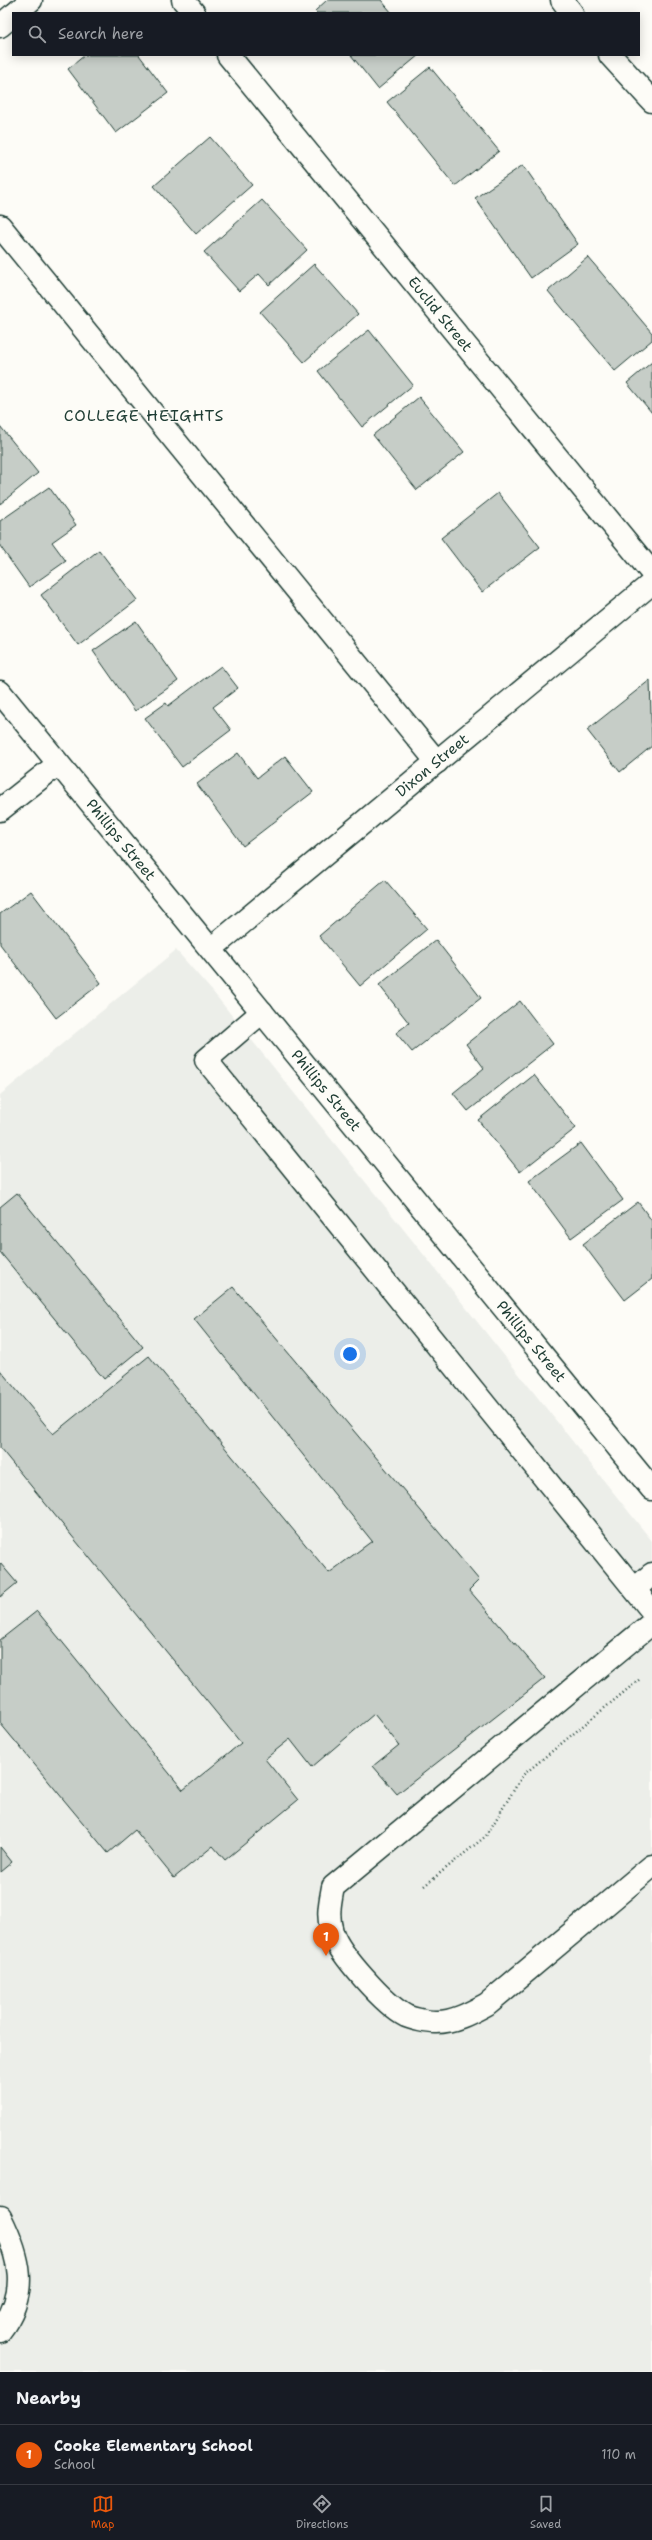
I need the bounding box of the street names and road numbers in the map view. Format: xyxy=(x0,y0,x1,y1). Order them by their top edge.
street label: Euclid Street xyxy=(403,272,477,356)
street label: Dixon Street xyxy=(391,729,473,802)
street label: Phillips Street xyxy=(82,795,160,885)
street label: Phillips Street xyxy=(287,1046,365,1136)
street label: Phillips Street xyxy=(492,1296,571,1386)

